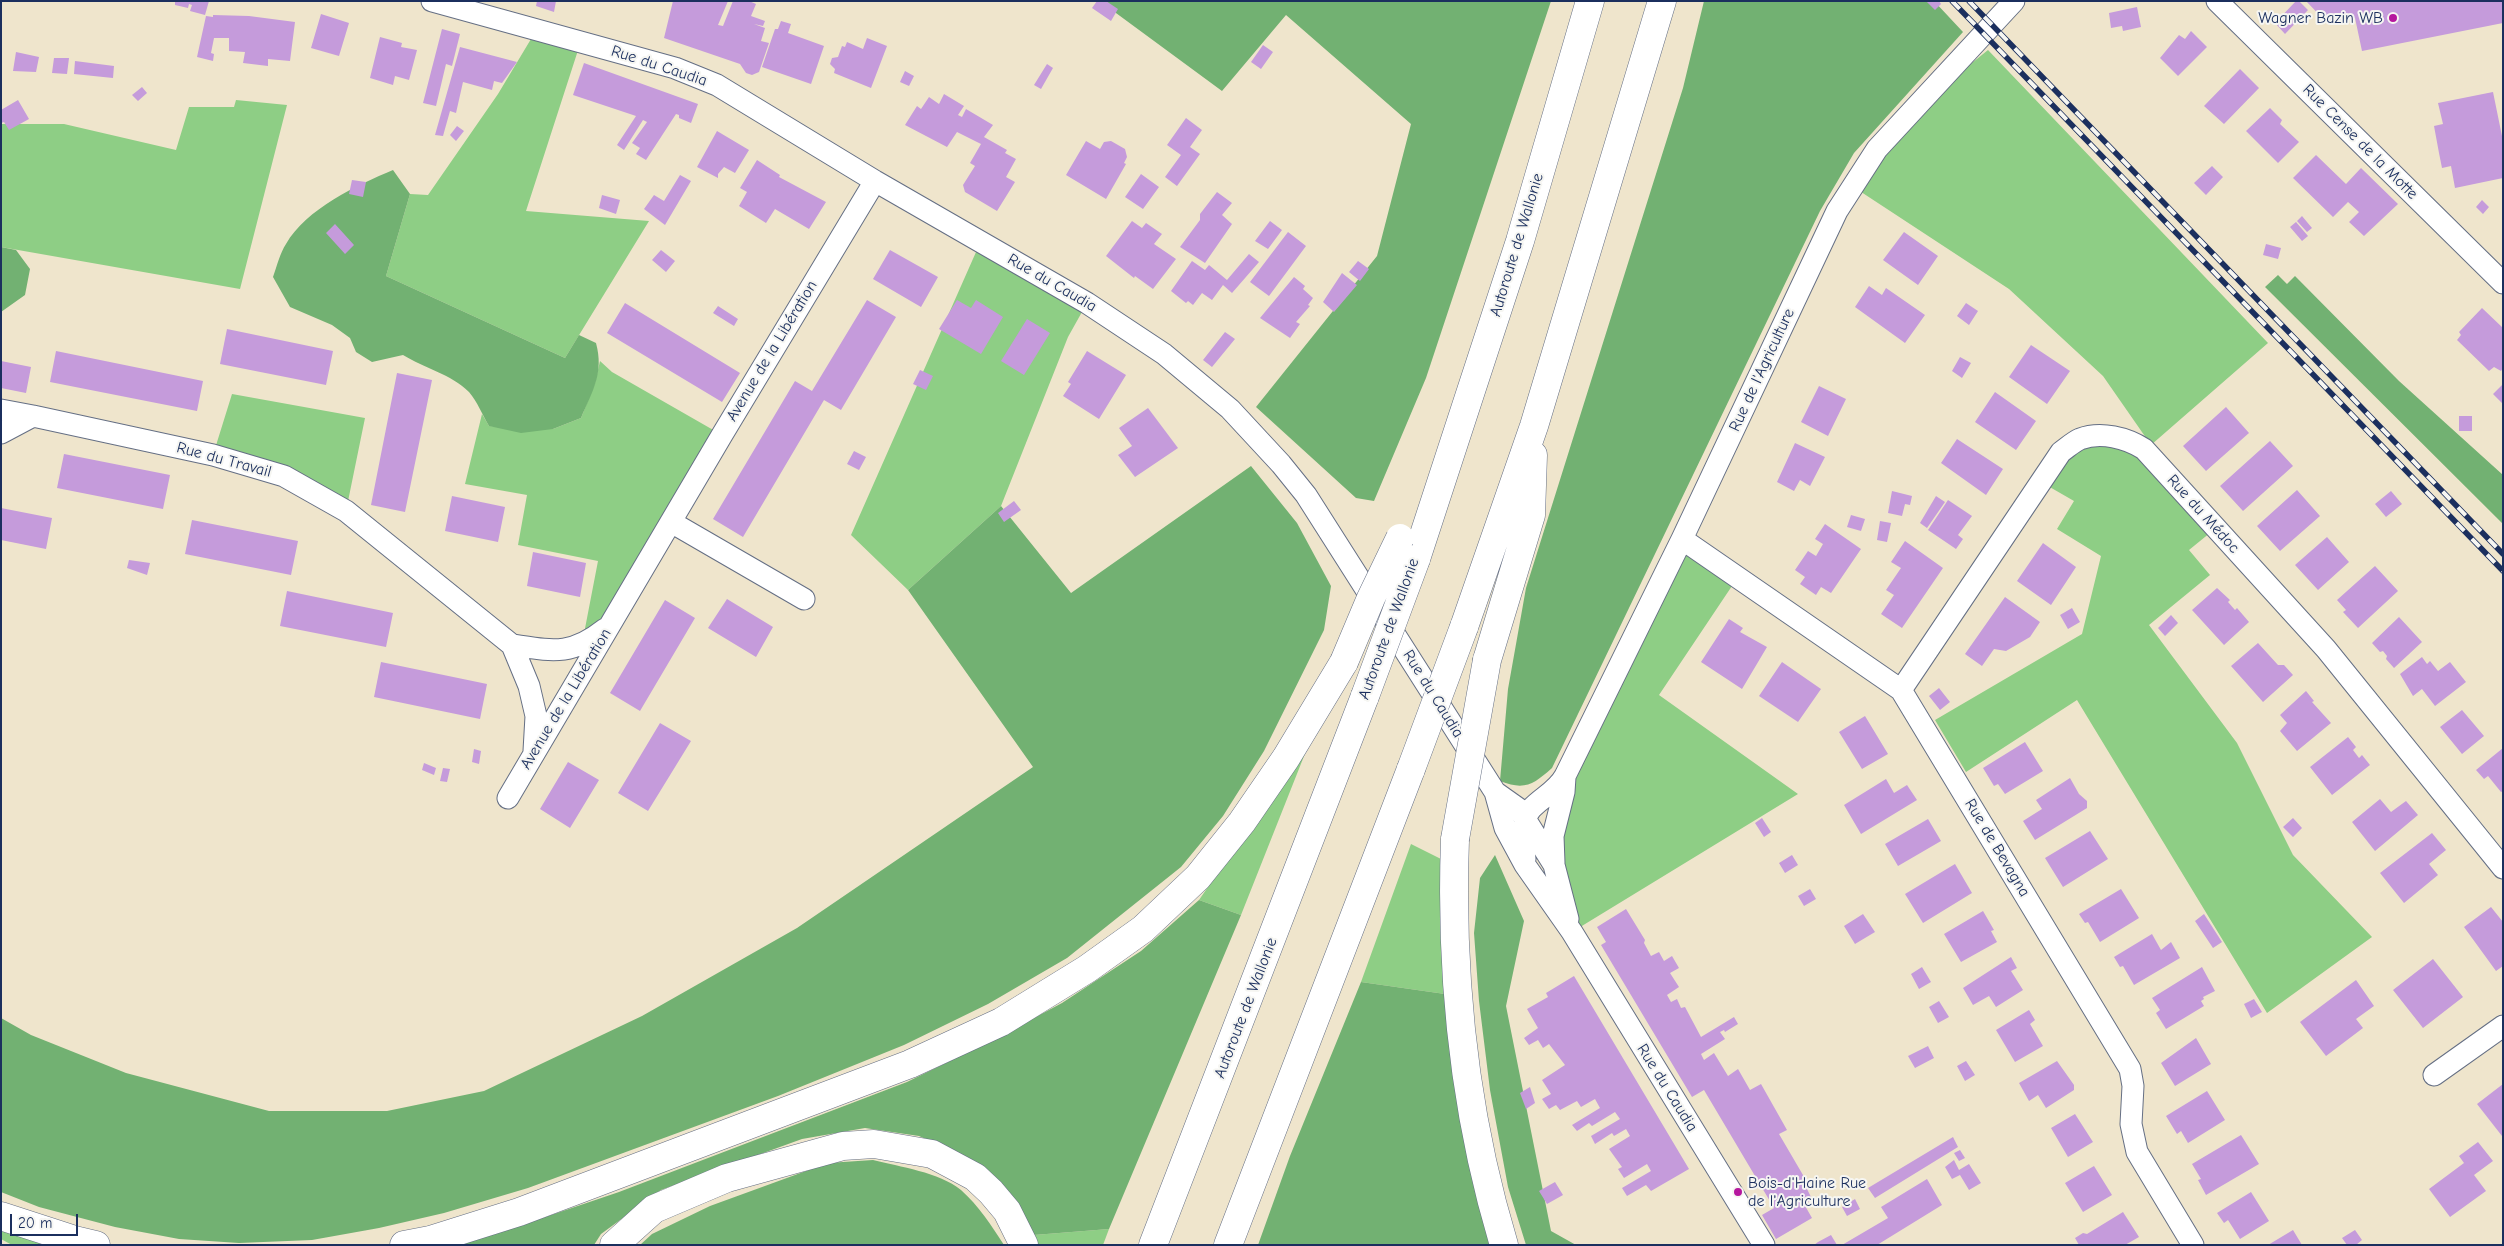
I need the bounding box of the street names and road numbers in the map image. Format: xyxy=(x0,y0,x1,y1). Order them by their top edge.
street label: Rue du Caudia xyxy=(609,41,709,91)
street label: Rue Cense de la Motte xyxy=(2298,80,2422,204)
street label: Autoroute de Wallonie xyxy=(1486,171,1548,319)
street label: Rue du Caudia xyxy=(1004,250,1100,316)
street label: Avenue de la Libération xyxy=(722,277,822,425)
street label: Rue de l'Agriculture xyxy=(1725,305,1799,435)
street label: Rue du Travail xyxy=(174,438,274,482)
street label: Rue du Médoc xyxy=(2163,471,2243,557)
street label: Autoroute de Wallonie xyxy=(1354,556,1424,702)
street label: Avenue de la Libération xyxy=(516,625,616,773)
street label: Rue du Caudia xyxy=(1398,647,1468,741)
street label: Rue de Bevagna xyxy=(1960,795,2034,901)
street label: Autoroute de Wallonie xyxy=(1210,935,1282,1081)
street label: Rue du Caudia xyxy=(1632,1041,1702,1135)

